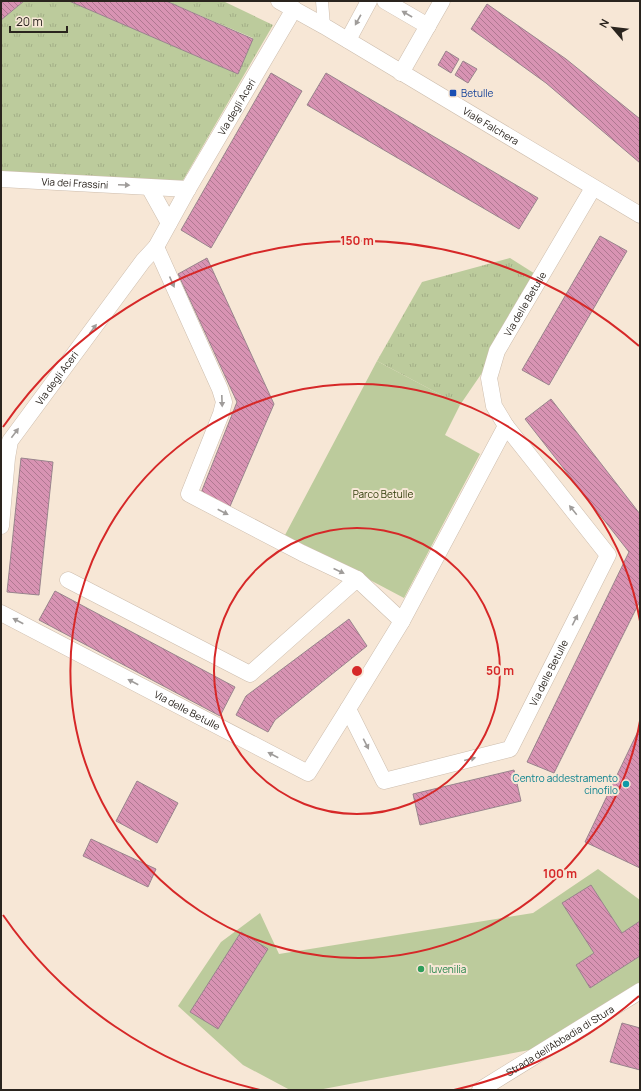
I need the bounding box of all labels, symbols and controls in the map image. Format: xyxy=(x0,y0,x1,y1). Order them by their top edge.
scale bar xyxy=(10,8,67,34)
north arrow xyxy=(593,8,633,48)
one-way arrow xyxy=(401,10,413,17)
text: 20 m xyxy=(16,13,43,30)
one-way arrow xyxy=(355,14,362,26)
text: N xyxy=(595,16,612,30)
street label: Via degli Aceri xyxy=(214,76,259,138)
place label: Betulle xyxy=(461,86,494,100)
marker: Betulle xyxy=(448,88,458,98)
street label: Viale Falchera xyxy=(460,104,522,148)
street label: Via dei Frassini xyxy=(41,174,109,192)
one-way arrow xyxy=(118,182,130,189)
text: 150 m xyxy=(340,232,374,249)
street label: Via delle Betulle xyxy=(500,269,549,339)
one-way arrow xyxy=(169,276,175,288)
one-way arrow xyxy=(89,323,97,334)
street label: Via degli Aceri xyxy=(32,348,81,408)
one-way arrow xyxy=(219,395,225,408)
one-way arrow xyxy=(11,428,19,438)
park label: Parco Betulle xyxy=(353,487,413,501)
one-way arrow xyxy=(568,505,577,516)
one-way arrow xyxy=(218,508,229,515)
one-way arrow xyxy=(333,568,345,574)
one-way arrow xyxy=(572,614,578,626)
one-way arrow xyxy=(12,618,23,625)
street label: Via delle Betulle xyxy=(526,637,571,708)
text: 50 m xyxy=(486,662,514,679)
centre of rings xyxy=(350,664,364,678)
one-way arrow xyxy=(127,678,139,685)
street label: Via delle Betulle xyxy=(152,687,223,733)
one-way arrow xyxy=(362,739,369,750)
one-way arrow xyxy=(267,751,279,758)
one-way arrow xyxy=(464,756,476,762)
place label: Centro addestramento cinofilo xyxy=(513,771,618,797)
marker: Centro addestramento cinofilo xyxy=(621,779,631,789)
text: 100 m xyxy=(543,865,577,882)
place label: Iuvenilia xyxy=(429,962,466,976)
marker: Iuvenilia xyxy=(416,964,426,974)
street label: Strada dell'Abbadia di Stura xyxy=(503,1002,617,1079)

